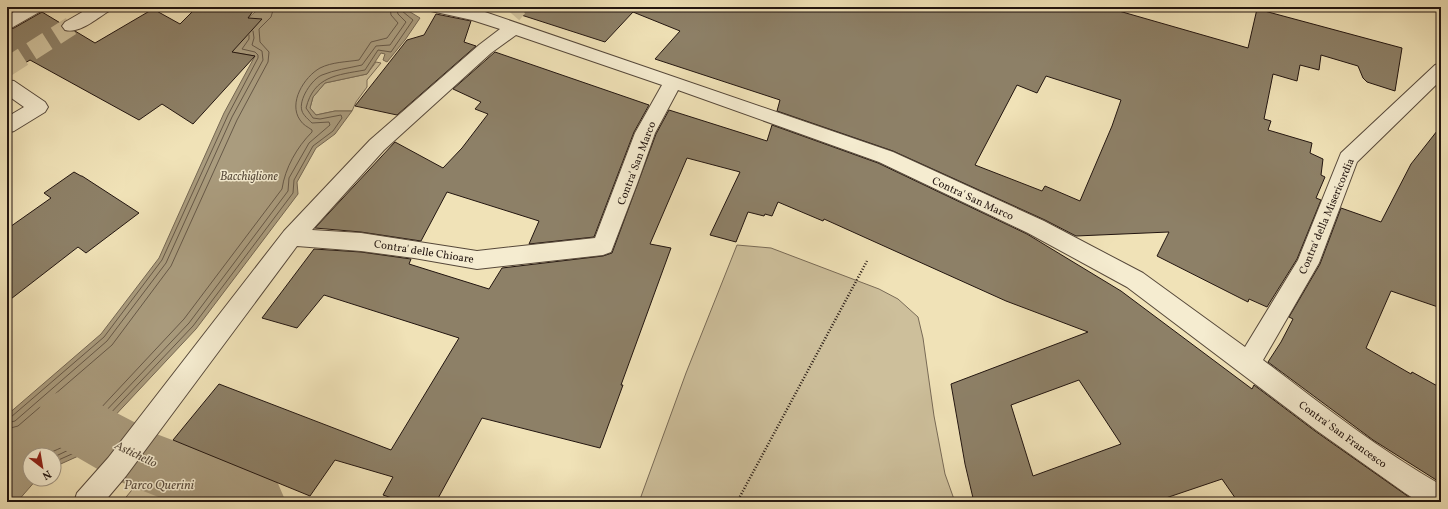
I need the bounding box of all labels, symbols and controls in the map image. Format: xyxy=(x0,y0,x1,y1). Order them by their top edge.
street label: Contra' San Marco xyxy=(615,119,660,208)
street label: Contra' della Misericordia xyxy=(1296,156,1359,277)
water label: Bacchiglione xyxy=(220,169,279,185)
street label: Contra' San Marco xyxy=(929,174,1016,225)
street label: Contra' delle Chioare xyxy=(373,237,475,268)
street label: Contra' San Francesco xyxy=(1295,398,1389,472)
water label: Astichello xyxy=(111,437,160,472)
north arrow xyxy=(22,447,62,487)
text: N xyxy=(39,466,54,483)
park label: Parco Querini xyxy=(124,477,195,495)

